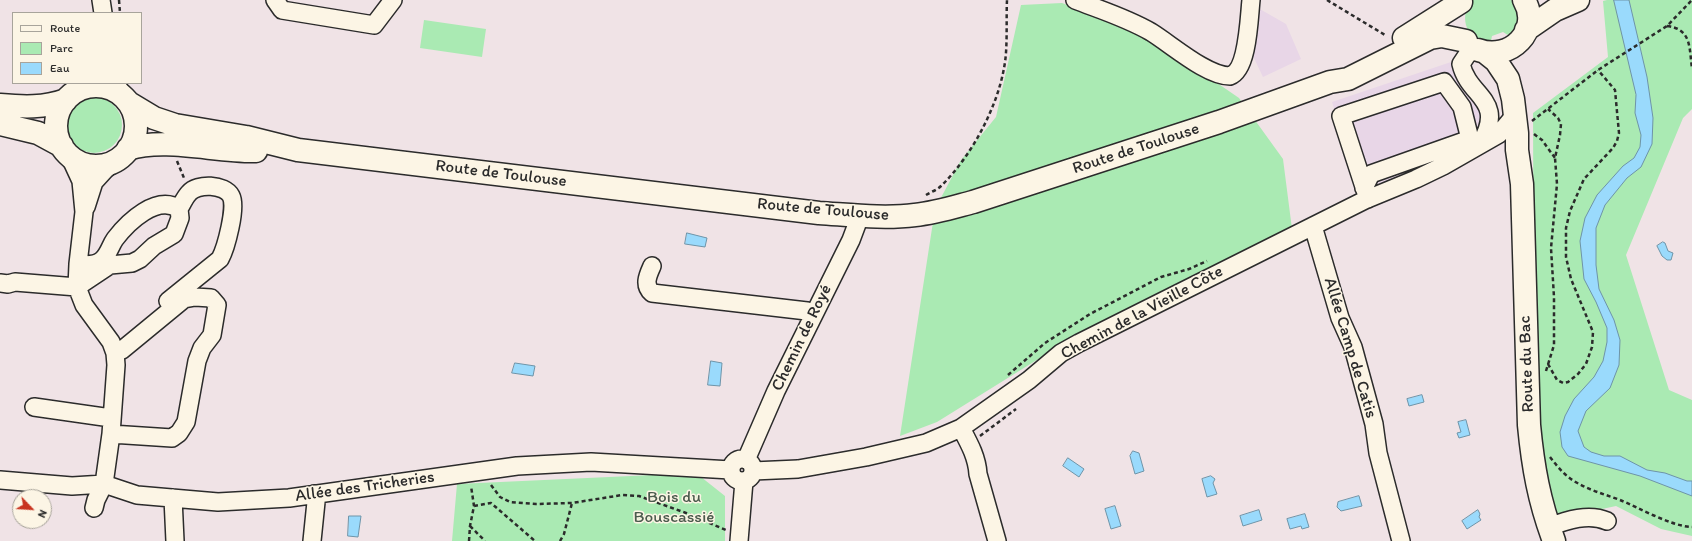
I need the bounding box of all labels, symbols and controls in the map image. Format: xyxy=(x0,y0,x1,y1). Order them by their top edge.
legend xyxy=(12,12,142,84)
text: Route xyxy=(50,21,80,35)
text: Parc xyxy=(50,41,73,55)
text: Eau xyxy=(50,61,69,75)
street label: Route de Toulouse xyxy=(1070,119,1202,179)
street label: Route de Toulouse xyxy=(434,156,568,192)
street label: Route de Toulouse xyxy=(756,194,890,226)
street label: Chemin de la Vieille Côte xyxy=(1057,262,1227,364)
street label: Allée Camp de Catis xyxy=(1319,275,1381,421)
street label: Chemin de Royé xyxy=(767,281,837,395)
street label: Route du Bac xyxy=(1515,315,1539,413)
street label: Allée des Tricheries xyxy=(294,467,436,507)
park label: Bois du Bouscassié xyxy=(634,488,714,528)
north arrow xyxy=(12,489,52,529)
text: N xyxy=(35,508,50,520)

